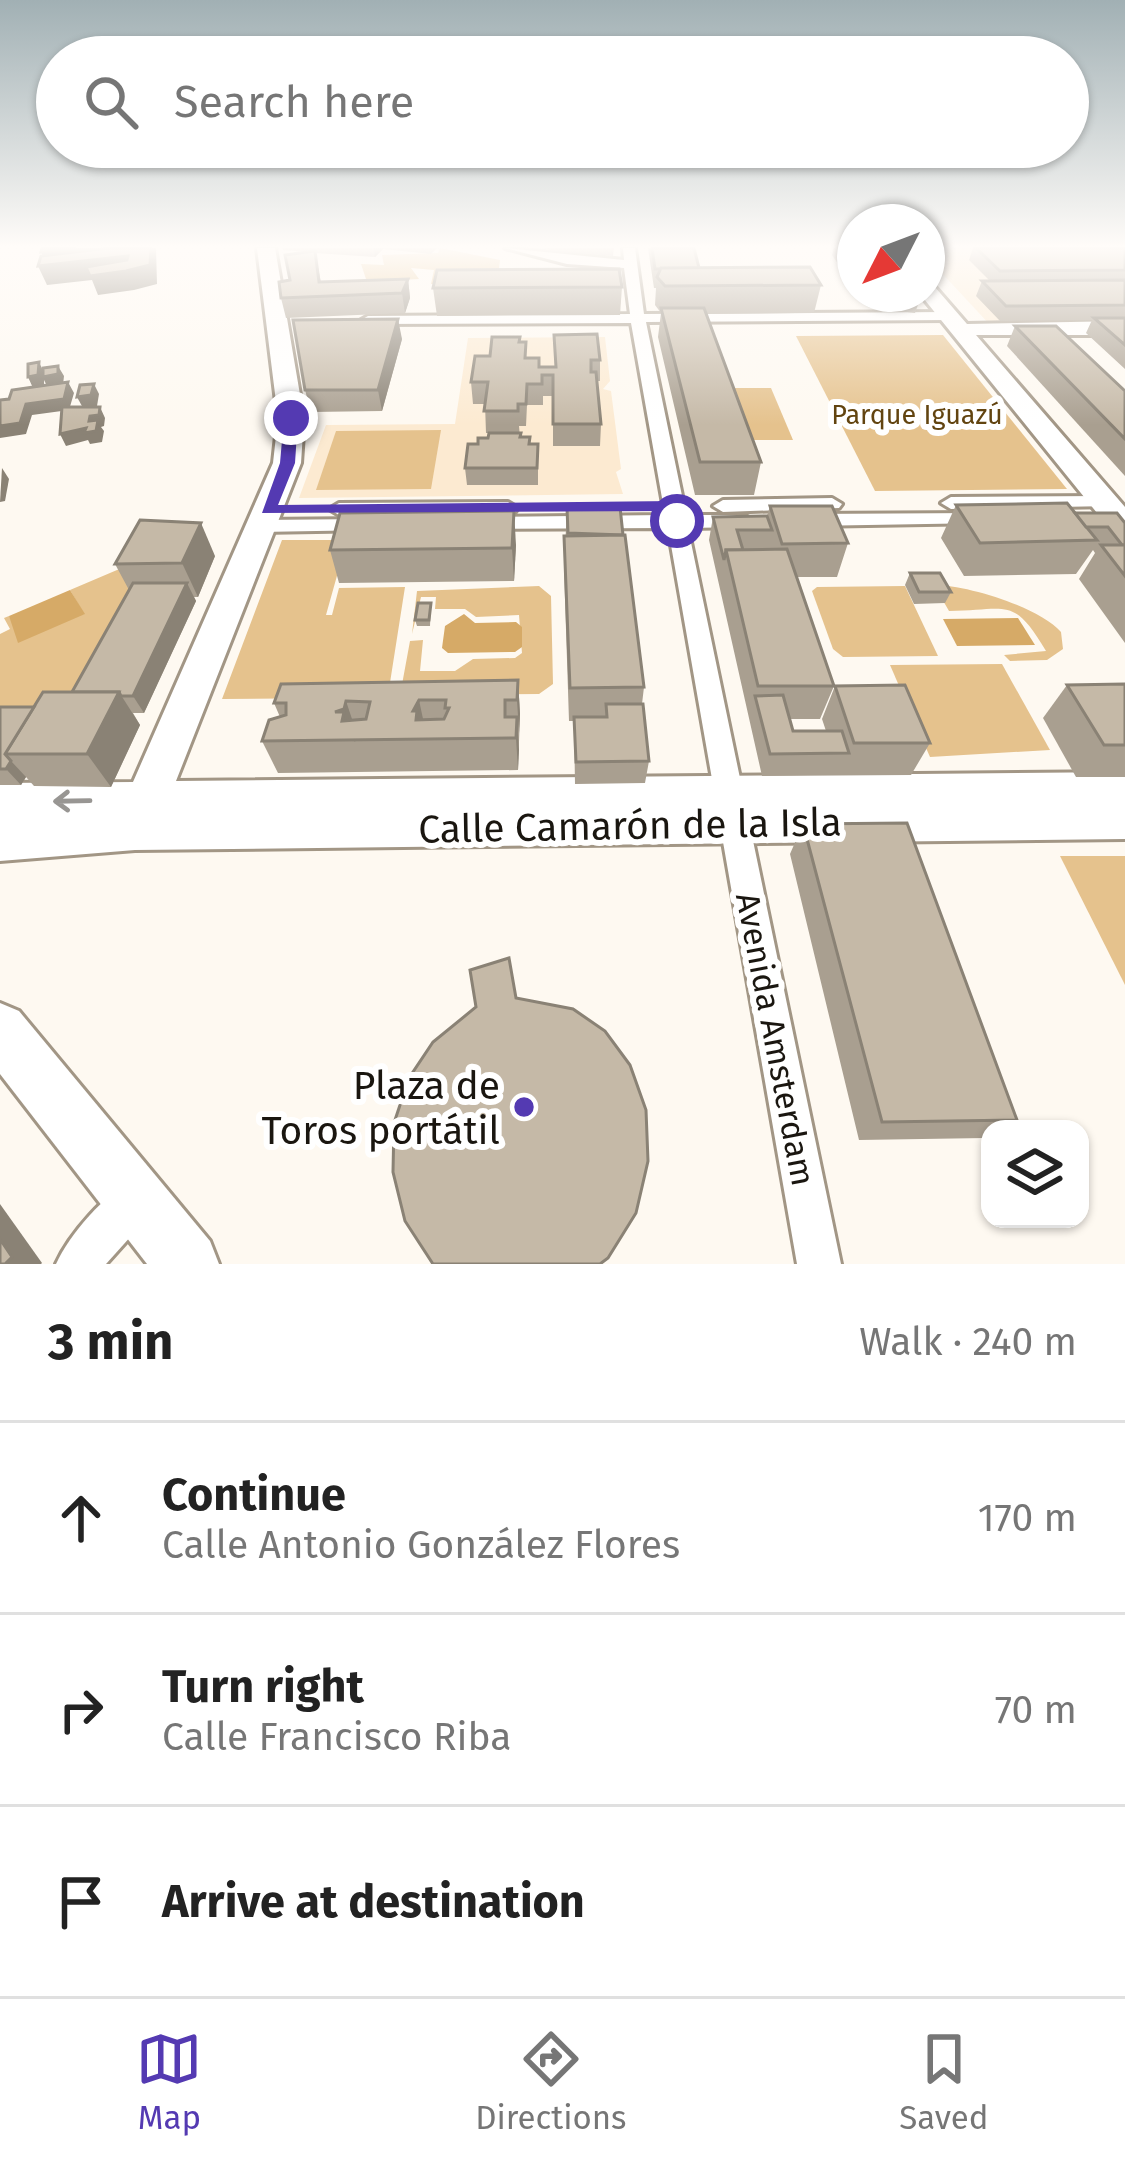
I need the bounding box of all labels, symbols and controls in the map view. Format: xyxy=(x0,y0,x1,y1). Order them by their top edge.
search box xyxy=(36,36,1089,168)
icon: search xyxy=(78,69,144,135)
text: Search here xyxy=(174,75,414,129)
north arrow xyxy=(837,204,945,312)
route end xyxy=(264,391,318,445)
park label: Parque Iguazú xyxy=(831,399,1003,431)
route start xyxy=(650,494,704,548)
one-way arrow xyxy=(53,790,92,812)
street label: Calle Camarón de la Isla xyxy=(418,799,842,853)
street label: Avenida Amsterdam xyxy=(727,889,823,1189)
place label: Plaza de Toros portátil xyxy=(261,1063,500,1154)
marker: Plaza de Toros portátil xyxy=(511,1094,537,1120)
map controls xyxy=(981,1120,1089,1228)
button: layers xyxy=(981,1120,1089,1228)
text: 3 min xyxy=(48,1311,174,1373)
text: Walk · 240 m xyxy=(859,1319,1077,1365)
text: Continue xyxy=(162,1468,346,1522)
icon: ahead xyxy=(48,1485,114,1551)
text: 170 m xyxy=(978,1495,1077,1541)
text: Calle Antonio González Flores xyxy=(162,1522,680,1568)
text: Turn right xyxy=(162,1660,364,1714)
icon: right xyxy=(48,1677,114,1743)
text: 70 m xyxy=(995,1687,1077,1733)
text: Calle Francisco Riba xyxy=(162,1714,511,1760)
icon: arrive xyxy=(48,1869,114,1935)
text: Arrive at destination xyxy=(162,1875,585,1929)
tab: Map xyxy=(136,2026,202,2138)
tab: Directions xyxy=(475,2026,627,2138)
tab: Saved xyxy=(899,2026,989,2138)

